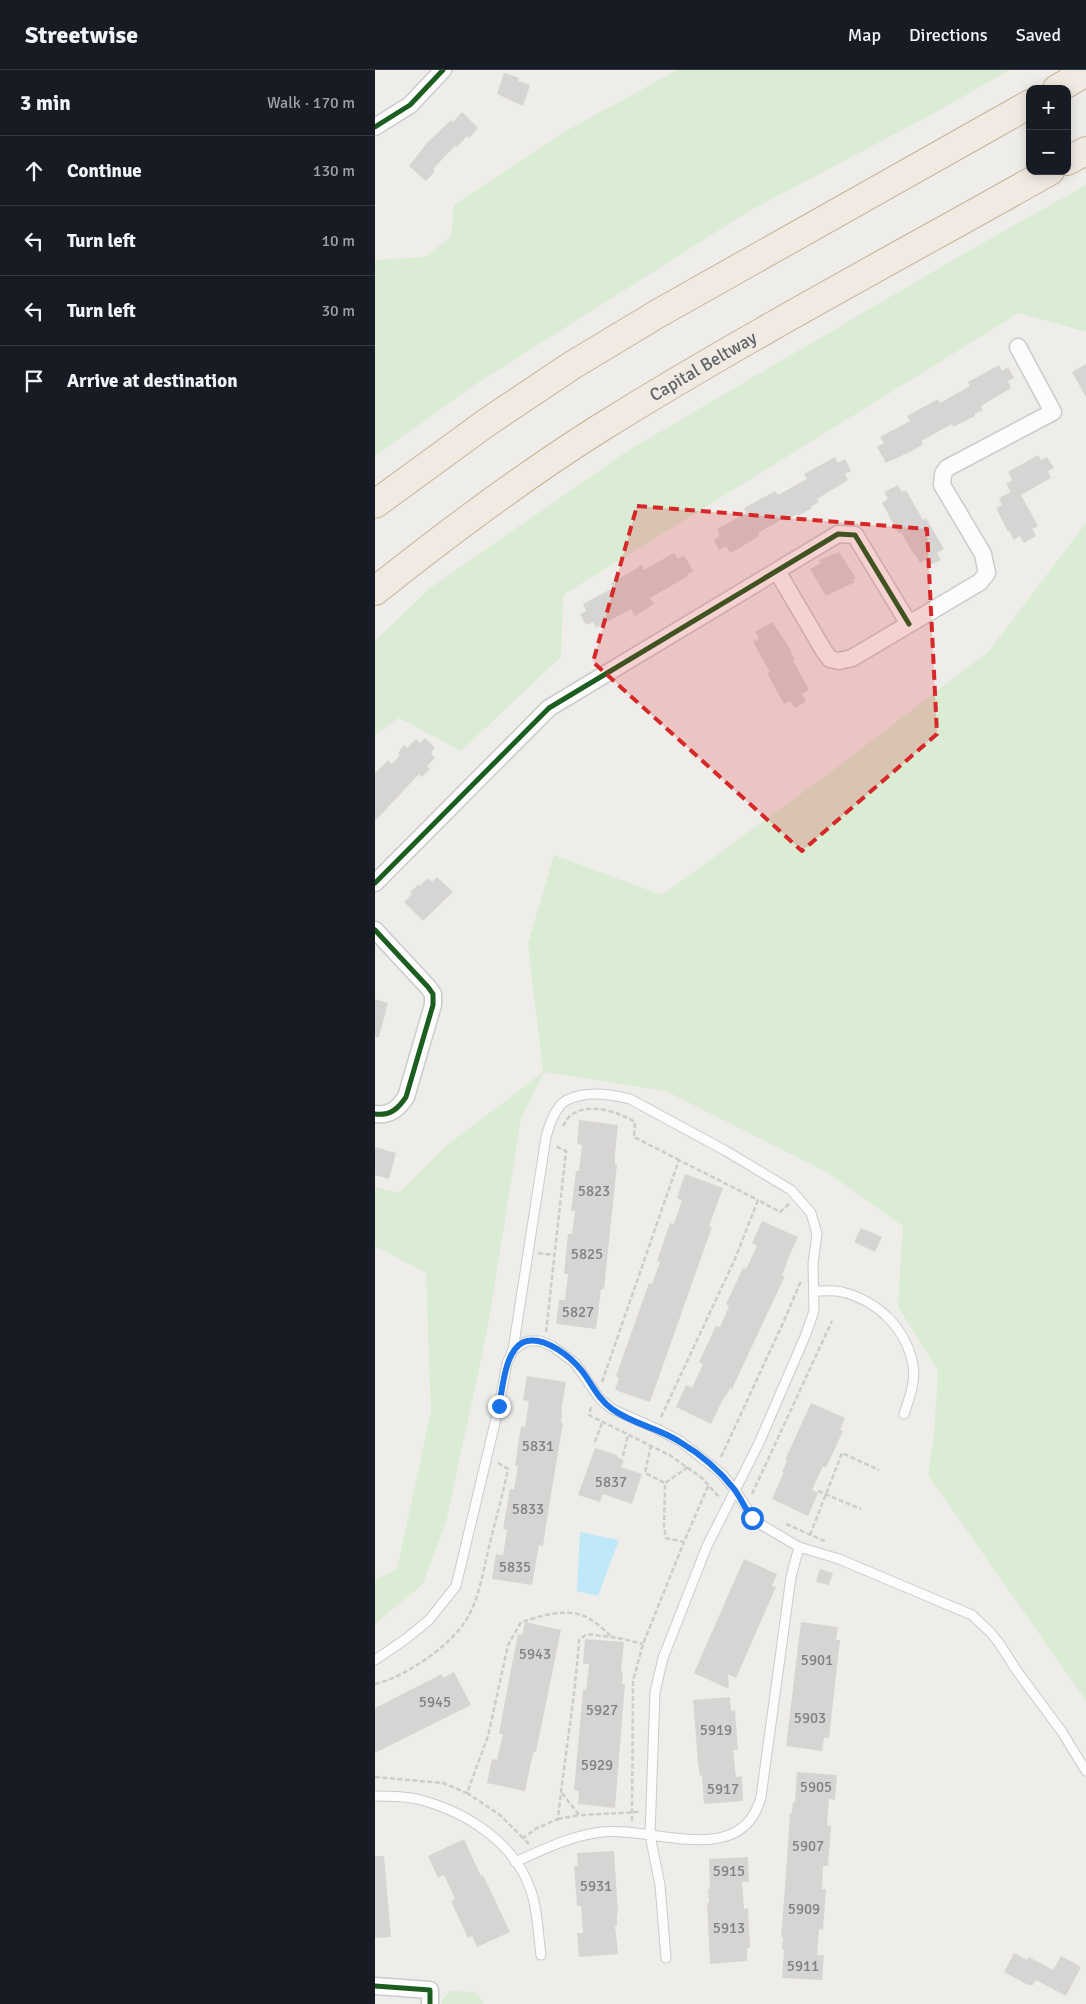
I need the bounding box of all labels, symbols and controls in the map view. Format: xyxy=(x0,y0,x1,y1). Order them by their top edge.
text: Streetwise xyxy=(25,20,138,50)
text: Map xyxy=(848,24,881,46)
text: Directions xyxy=(909,24,988,46)
text: Saved xyxy=(1016,24,1061,46)
map controls xyxy=(1026,85,1071,175)
button: + xyxy=(1026,85,1071,130)
text: 3 min xyxy=(20,90,71,116)
text: Walk · 170 m xyxy=(267,93,355,113)
button: − xyxy=(1026,130,1071,175)
icon: ahead xyxy=(20,157,48,185)
text: Continue xyxy=(67,159,142,183)
text: 130 m xyxy=(313,161,355,181)
icon: left xyxy=(20,227,48,255)
text: Turn left xyxy=(67,229,136,253)
text: 10 m xyxy=(321,231,355,251)
icon: left xyxy=(20,297,48,325)
text: Turn left xyxy=(67,299,136,323)
text: 30 m xyxy=(321,301,355,321)
street label: Capital Beltway xyxy=(645,326,761,406)
icon: arrive xyxy=(20,367,48,395)
text: Arrive at destination xyxy=(67,369,238,393)
house number: 5823 xyxy=(578,1182,610,1200)
house number: 5825 xyxy=(571,1245,603,1263)
house number: 5827 xyxy=(562,1303,594,1321)
route end xyxy=(488,1395,511,1418)
house number: 5831 xyxy=(522,1437,554,1455)
house number: 5837 xyxy=(595,1473,627,1491)
house number: 5833 xyxy=(512,1500,544,1518)
route start xyxy=(741,1507,764,1530)
house number: 5835 xyxy=(499,1558,531,1576)
house number: 5943 xyxy=(519,1645,551,1663)
house number: 5901 xyxy=(801,1651,833,1669)
house number: 5945 xyxy=(419,1693,451,1711)
house number: 5927 xyxy=(586,1701,618,1719)
house number: 5903 xyxy=(794,1709,826,1727)
house number: 5919 xyxy=(700,1721,732,1739)
house number: 5929 xyxy=(581,1756,613,1774)
house number: 5905 xyxy=(800,1778,832,1796)
house number: 5917 xyxy=(707,1780,739,1798)
house number: 5907 xyxy=(792,1837,824,1855)
house number: 5915 xyxy=(713,1862,745,1880)
house number: 5931 xyxy=(580,1877,612,1895)
house number: 5909 xyxy=(788,1900,820,1918)
house number: 5913 xyxy=(713,1919,745,1937)
house number: 5911 xyxy=(787,1957,819,1975)

